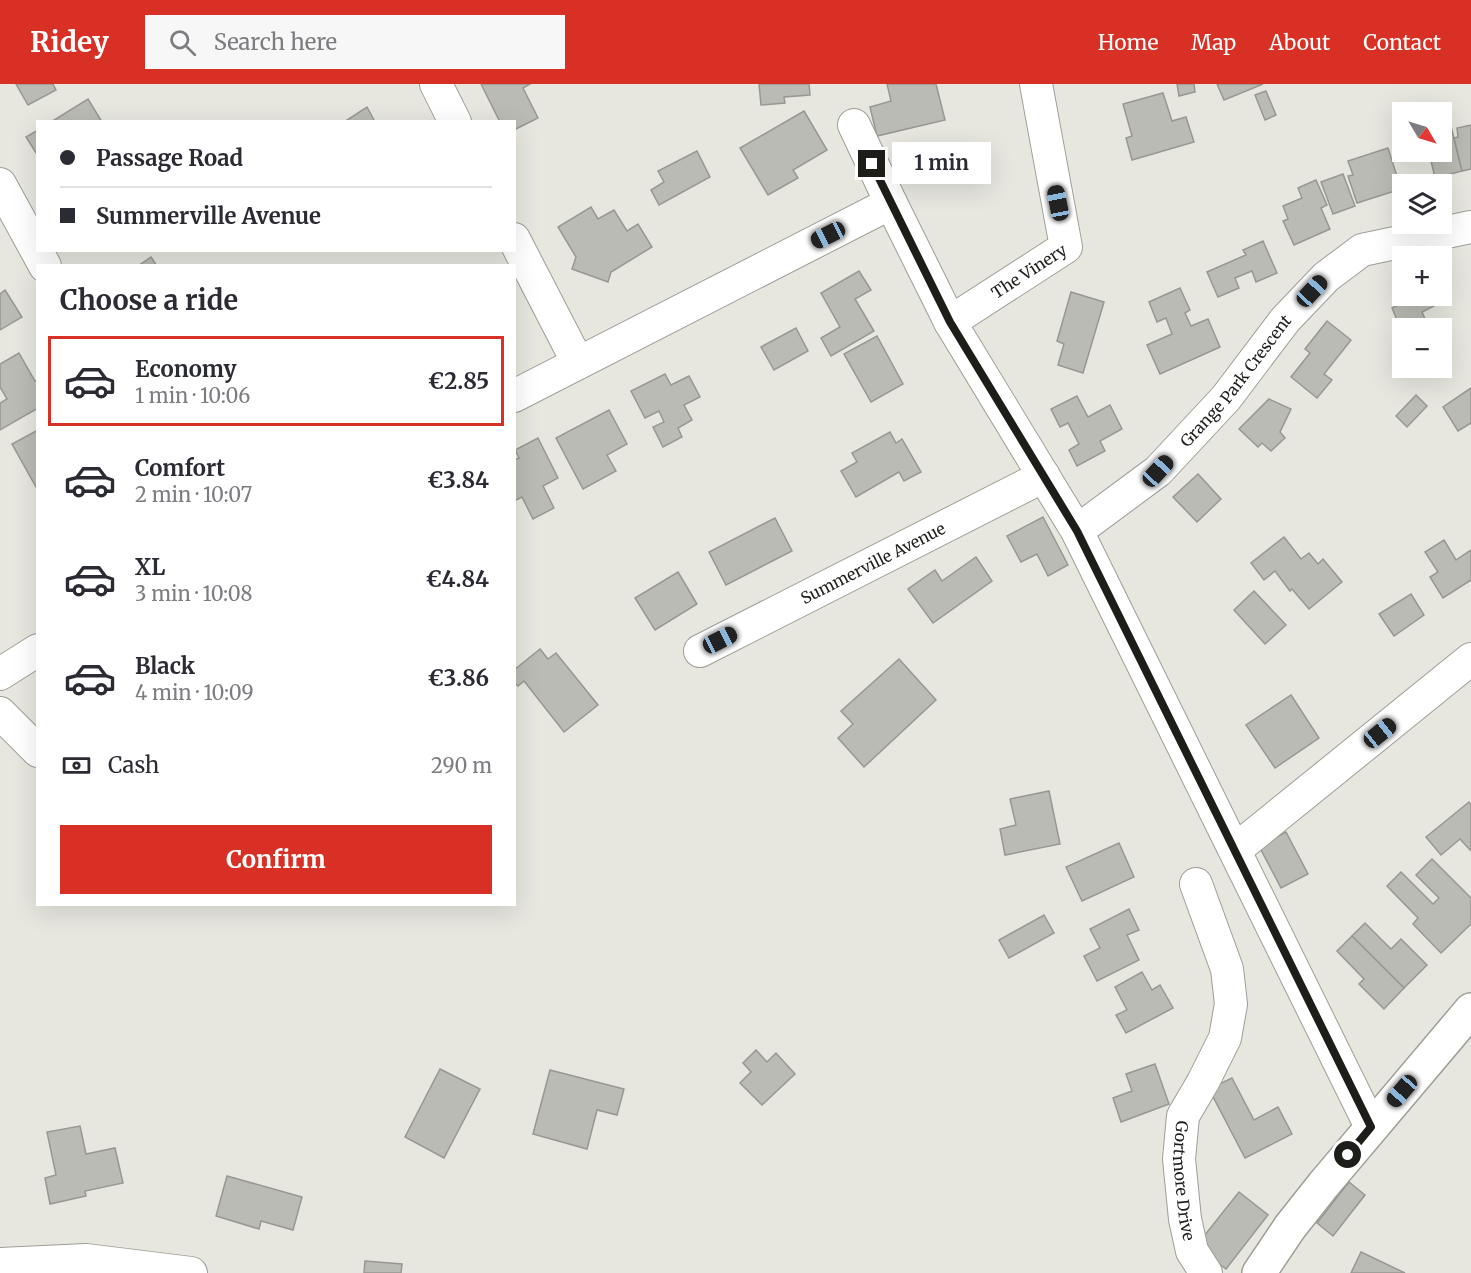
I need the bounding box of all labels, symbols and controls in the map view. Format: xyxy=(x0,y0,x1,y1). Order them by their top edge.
search box xyxy=(145,15,565,69)
text: Ridey xyxy=(30,24,109,60)
icon: search xyxy=(166,26,199,59)
text: Search here xyxy=(214,28,337,56)
text: Home xyxy=(1098,29,1158,56)
text: Map xyxy=(1191,29,1236,56)
text: About xyxy=(1269,29,1330,56)
text: Contact xyxy=(1363,29,1441,56)
north arrow xyxy=(1392,102,1452,162)
map controls xyxy=(1392,102,1452,378)
callout: 1 min xyxy=(893,143,992,185)
text: Passage Road xyxy=(96,144,243,172)
route end xyxy=(858,150,885,177)
text: 1 min xyxy=(914,150,969,175)
button: layers xyxy=(1392,174,1452,234)
car xyxy=(1046,184,1070,222)
text: Summerville Avenue xyxy=(96,202,321,230)
car xyxy=(808,219,848,251)
street label: The Vinery xyxy=(988,239,1071,303)
button: + xyxy=(1392,246,1452,306)
car xyxy=(1293,272,1331,310)
text: Choose a ride xyxy=(60,283,238,317)
street label: Grange Park Crescent xyxy=(1176,310,1296,451)
button: − xyxy=(1392,318,1452,378)
icon: car xyxy=(63,354,117,408)
text: Economy xyxy=(135,355,236,383)
text: €2.85 xyxy=(428,367,489,395)
text: 1 min · 10:06 xyxy=(135,383,250,408)
car xyxy=(1139,452,1177,490)
icon: car xyxy=(63,453,117,507)
text: Comfort xyxy=(135,454,225,482)
text: €3.84 xyxy=(427,466,489,494)
text: 2 min · 10:07 xyxy=(135,482,252,507)
street label: Summerville Avenue xyxy=(797,518,949,608)
icon: car xyxy=(63,552,117,606)
text: XL xyxy=(135,553,165,581)
text: €4.84 xyxy=(426,565,489,593)
text: 3 min · 10:08 xyxy=(135,581,253,606)
car xyxy=(700,624,740,656)
icon: car xyxy=(63,651,117,705)
text: Black xyxy=(135,652,195,680)
text: €3.86 xyxy=(427,664,489,692)
text: 4 min · 10:09 xyxy=(135,680,254,705)
car xyxy=(1360,715,1400,751)
icon: cash xyxy=(60,749,93,782)
text: Cash xyxy=(108,751,159,779)
text: 290 m xyxy=(431,753,492,778)
button: Confirm xyxy=(60,825,492,894)
car xyxy=(1383,1072,1421,1110)
street label: Gortmore Drive xyxy=(1169,1120,1199,1243)
route start xyxy=(1334,1141,1361,1168)

